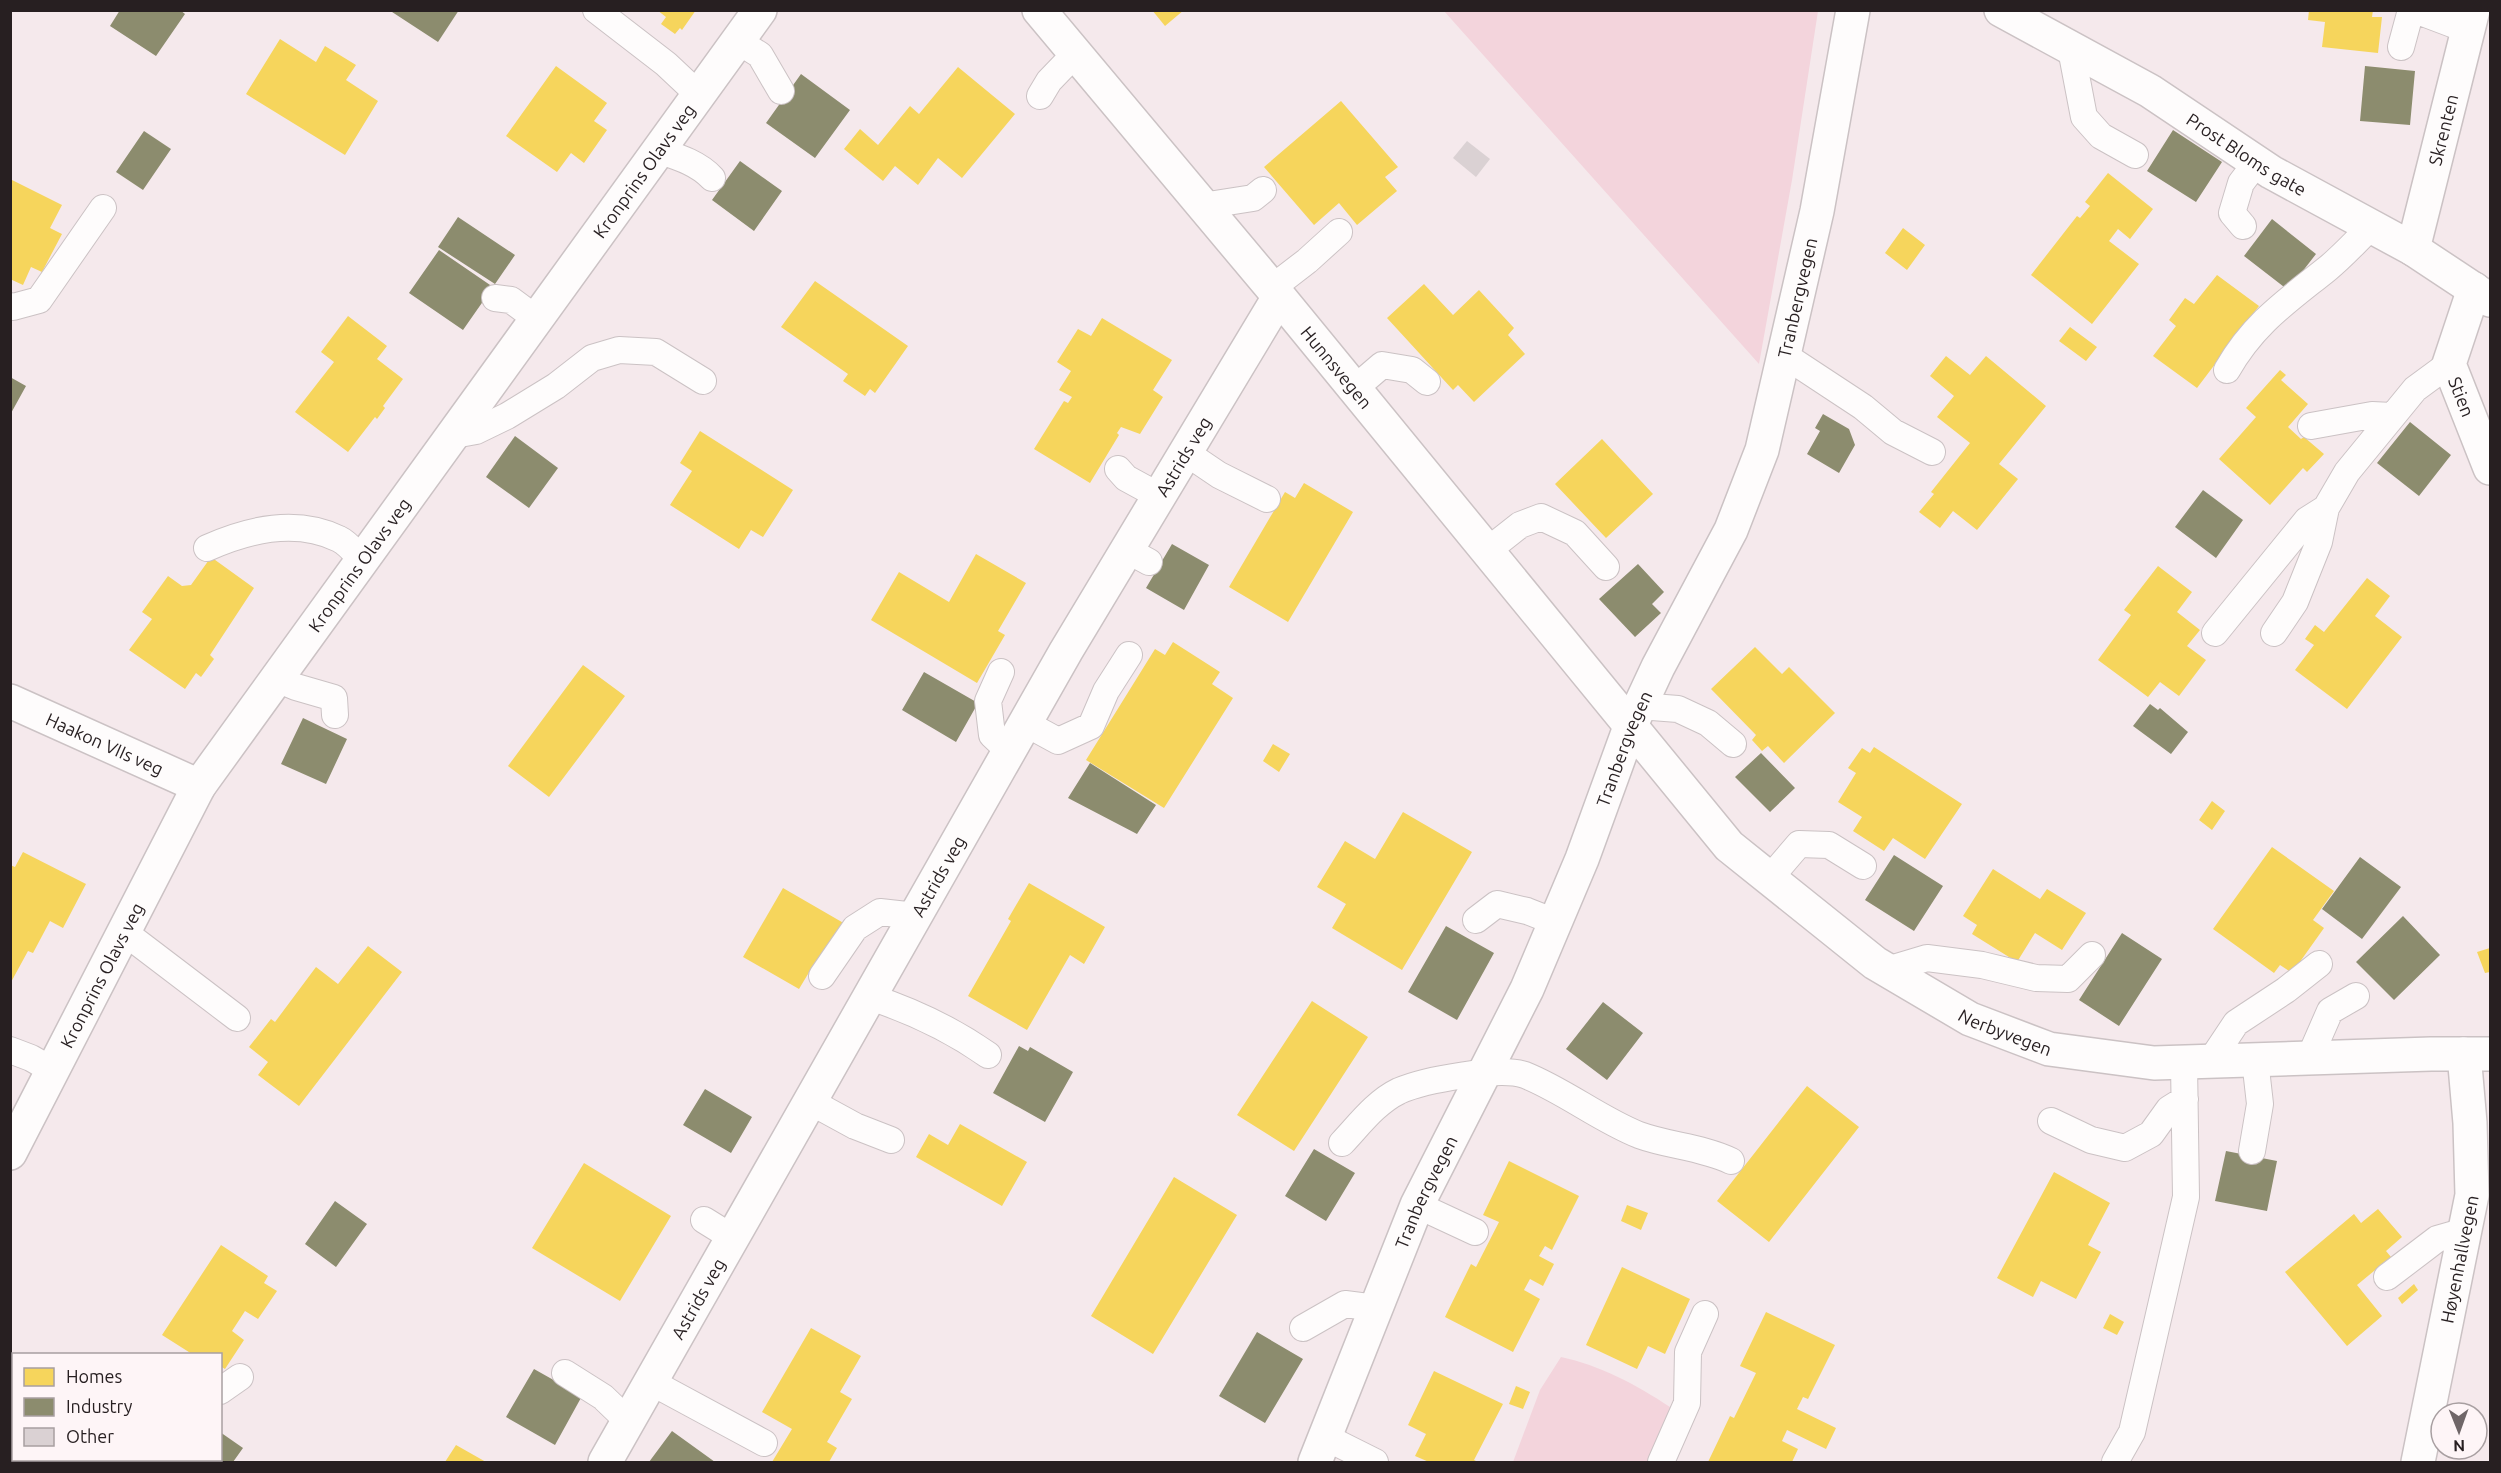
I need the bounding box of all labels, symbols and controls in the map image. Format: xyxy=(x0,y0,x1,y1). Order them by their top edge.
street label: Skrenten xyxy=(2424,92,2462,167)
street label: Kronprins Olavs veg xyxy=(589,100,699,242)
street label: Prost Bloms gate xyxy=(2183,109,2310,199)
street label: Tranbergvegen xyxy=(1774,236,1821,360)
street label: Hunnsvegen xyxy=(1297,322,1376,412)
street label: Stien xyxy=(2445,374,2479,419)
street label: Astrids veg xyxy=(1151,413,1215,500)
street label: Kronprins Olavs veg xyxy=(304,494,414,635)
street label: Tranbergvegen xyxy=(1592,688,1655,809)
street label: Haakon VIIs veg xyxy=(43,709,167,779)
street label: Astrids veg xyxy=(907,832,969,920)
street label: Kronprins Olavs veg xyxy=(56,899,147,1051)
street label: Nerbyvegen xyxy=(1955,1005,2055,1059)
street label: Tranbergvegen xyxy=(1391,1132,1461,1251)
street label: Høyenhallvegen xyxy=(2436,1193,2482,1325)
street label: Astrids veg xyxy=(667,1255,729,1342)
legend xyxy=(12,1353,222,1461)
text: Homes xyxy=(66,1366,123,1386)
text: Industry xyxy=(66,1396,133,1416)
north arrow xyxy=(2429,1401,2489,1461)
text: Other xyxy=(66,1426,114,1446)
text: N xyxy=(2453,1437,2465,1455)

